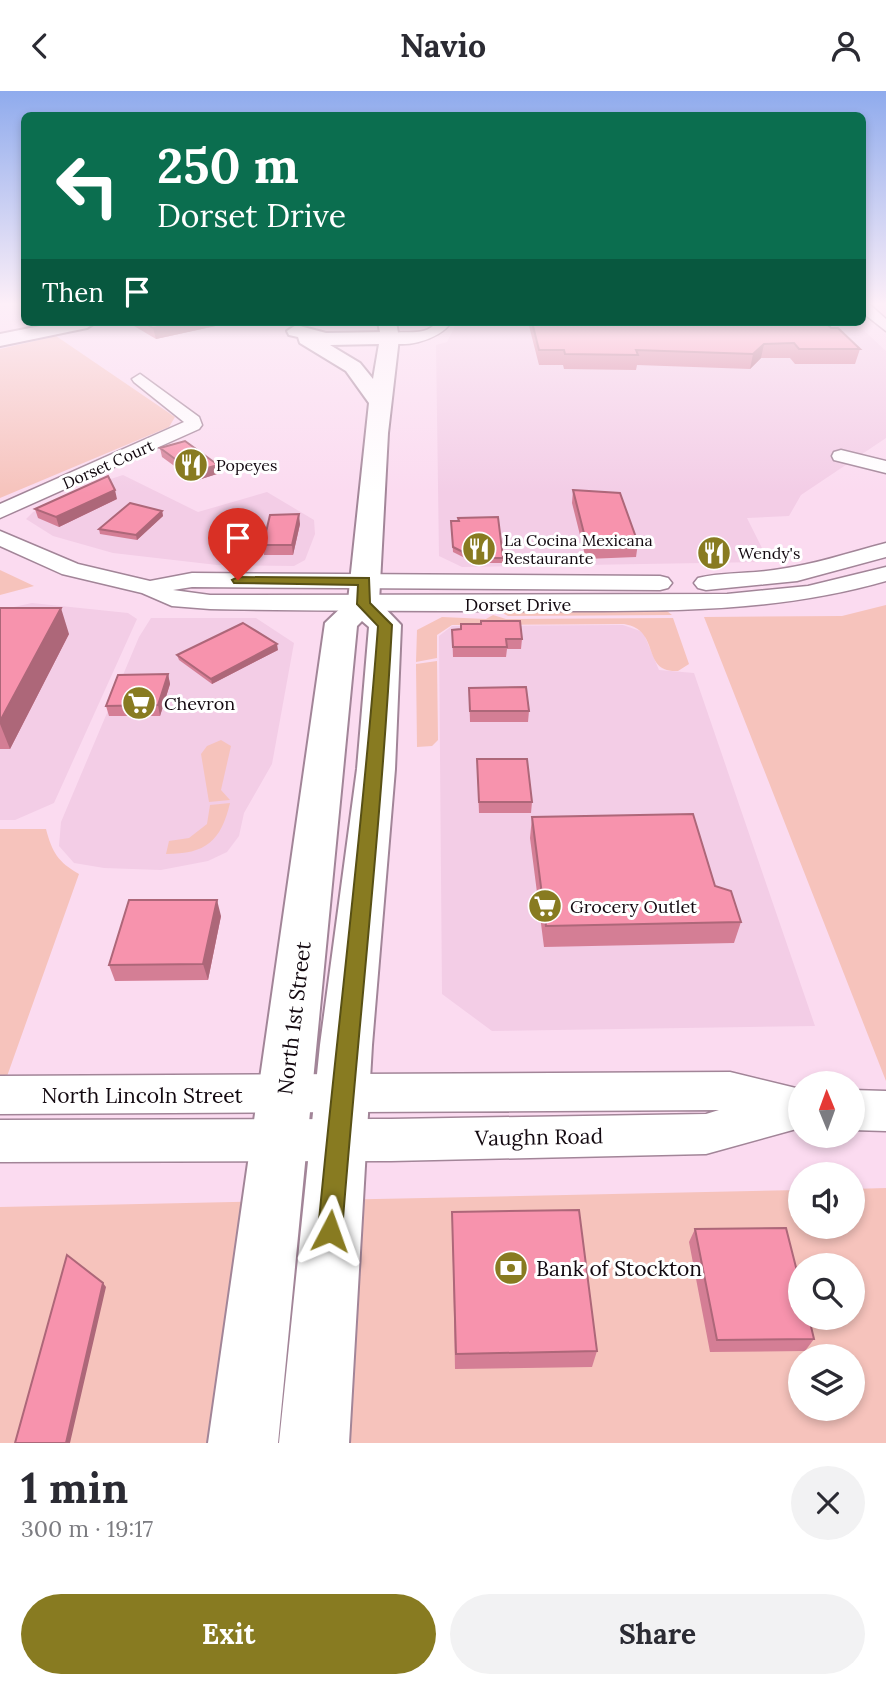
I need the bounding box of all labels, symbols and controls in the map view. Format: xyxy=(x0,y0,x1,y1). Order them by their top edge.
text: Navio xyxy=(400,25,486,66)
icon: back xyxy=(21,27,59,65)
icon: person xyxy=(827,27,865,65)
text: 250 m xyxy=(157,134,299,196)
icon: left xyxy=(42,140,133,231)
text: Dorset Drive xyxy=(157,195,346,236)
icon: arrive xyxy=(118,273,156,311)
text: Then xyxy=(42,276,104,309)
street label: Dorset Court xyxy=(59,435,158,493)
restaurant icon: Popeyes xyxy=(172,446,210,484)
place label: Popeyes xyxy=(216,455,277,475)
pin xyxy=(208,508,268,580)
icon: arrive xyxy=(219,519,257,557)
restaurant icon: La Cocina Mexicana Restaurante xyxy=(460,530,498,568)
place label: La Cocina Mexicana Restaurante xyxy=(504,530,653,568)
restaurant icon: Wendy's xyxy=(695,534,733,572)
place label: Wendy's xyxy=(738,543,800,563)
street label: Dorset Drive xyxy=(465,593,571,616)
supermarket icon: Chevron xyxy=(120,684,158,722)
place label: Chevron xyxy=(164,692,235,715)
supermarket icon: Grocery Outlet xyxy=(526,887,564,925)
place label: Grocery Outlet xyxy=(570,895,697,918)
street label: North 1st Street xyxy=(271,939,317,1096)
north arrow xyxy=(788,1071,864,1148)
map controls xyxy=(788,1071,865,1421)
street label: North Lincoln Street xyxy=(41,1082,243,1109)
street label: Vaughn Road xyxy=(474,1122,603,1152)
button: sound xyxy=(788,1162,865,1239)
position arrow xyxy=(293,1194,367,1268)
bank icon: Bank of Stockton xyxy=(492,1249,530,1287)
button: search xyxy=(788,1253,865,1330)
place label: Bank of Stockton xyxy=(536,1255,702,1282)
button: layers xyxy=(788,1344,865,1421)
text: 1 min xyxy=(21,1461,128,1515)
button: close xyxy=(791,1466,865,1540)
text: 300 m · 19:17 xyxy=(21,1514,153,1543)
button: Exit xyxy=(21,1594,436,1674)
button: Share xyxy=(450,1594,865,1674)

